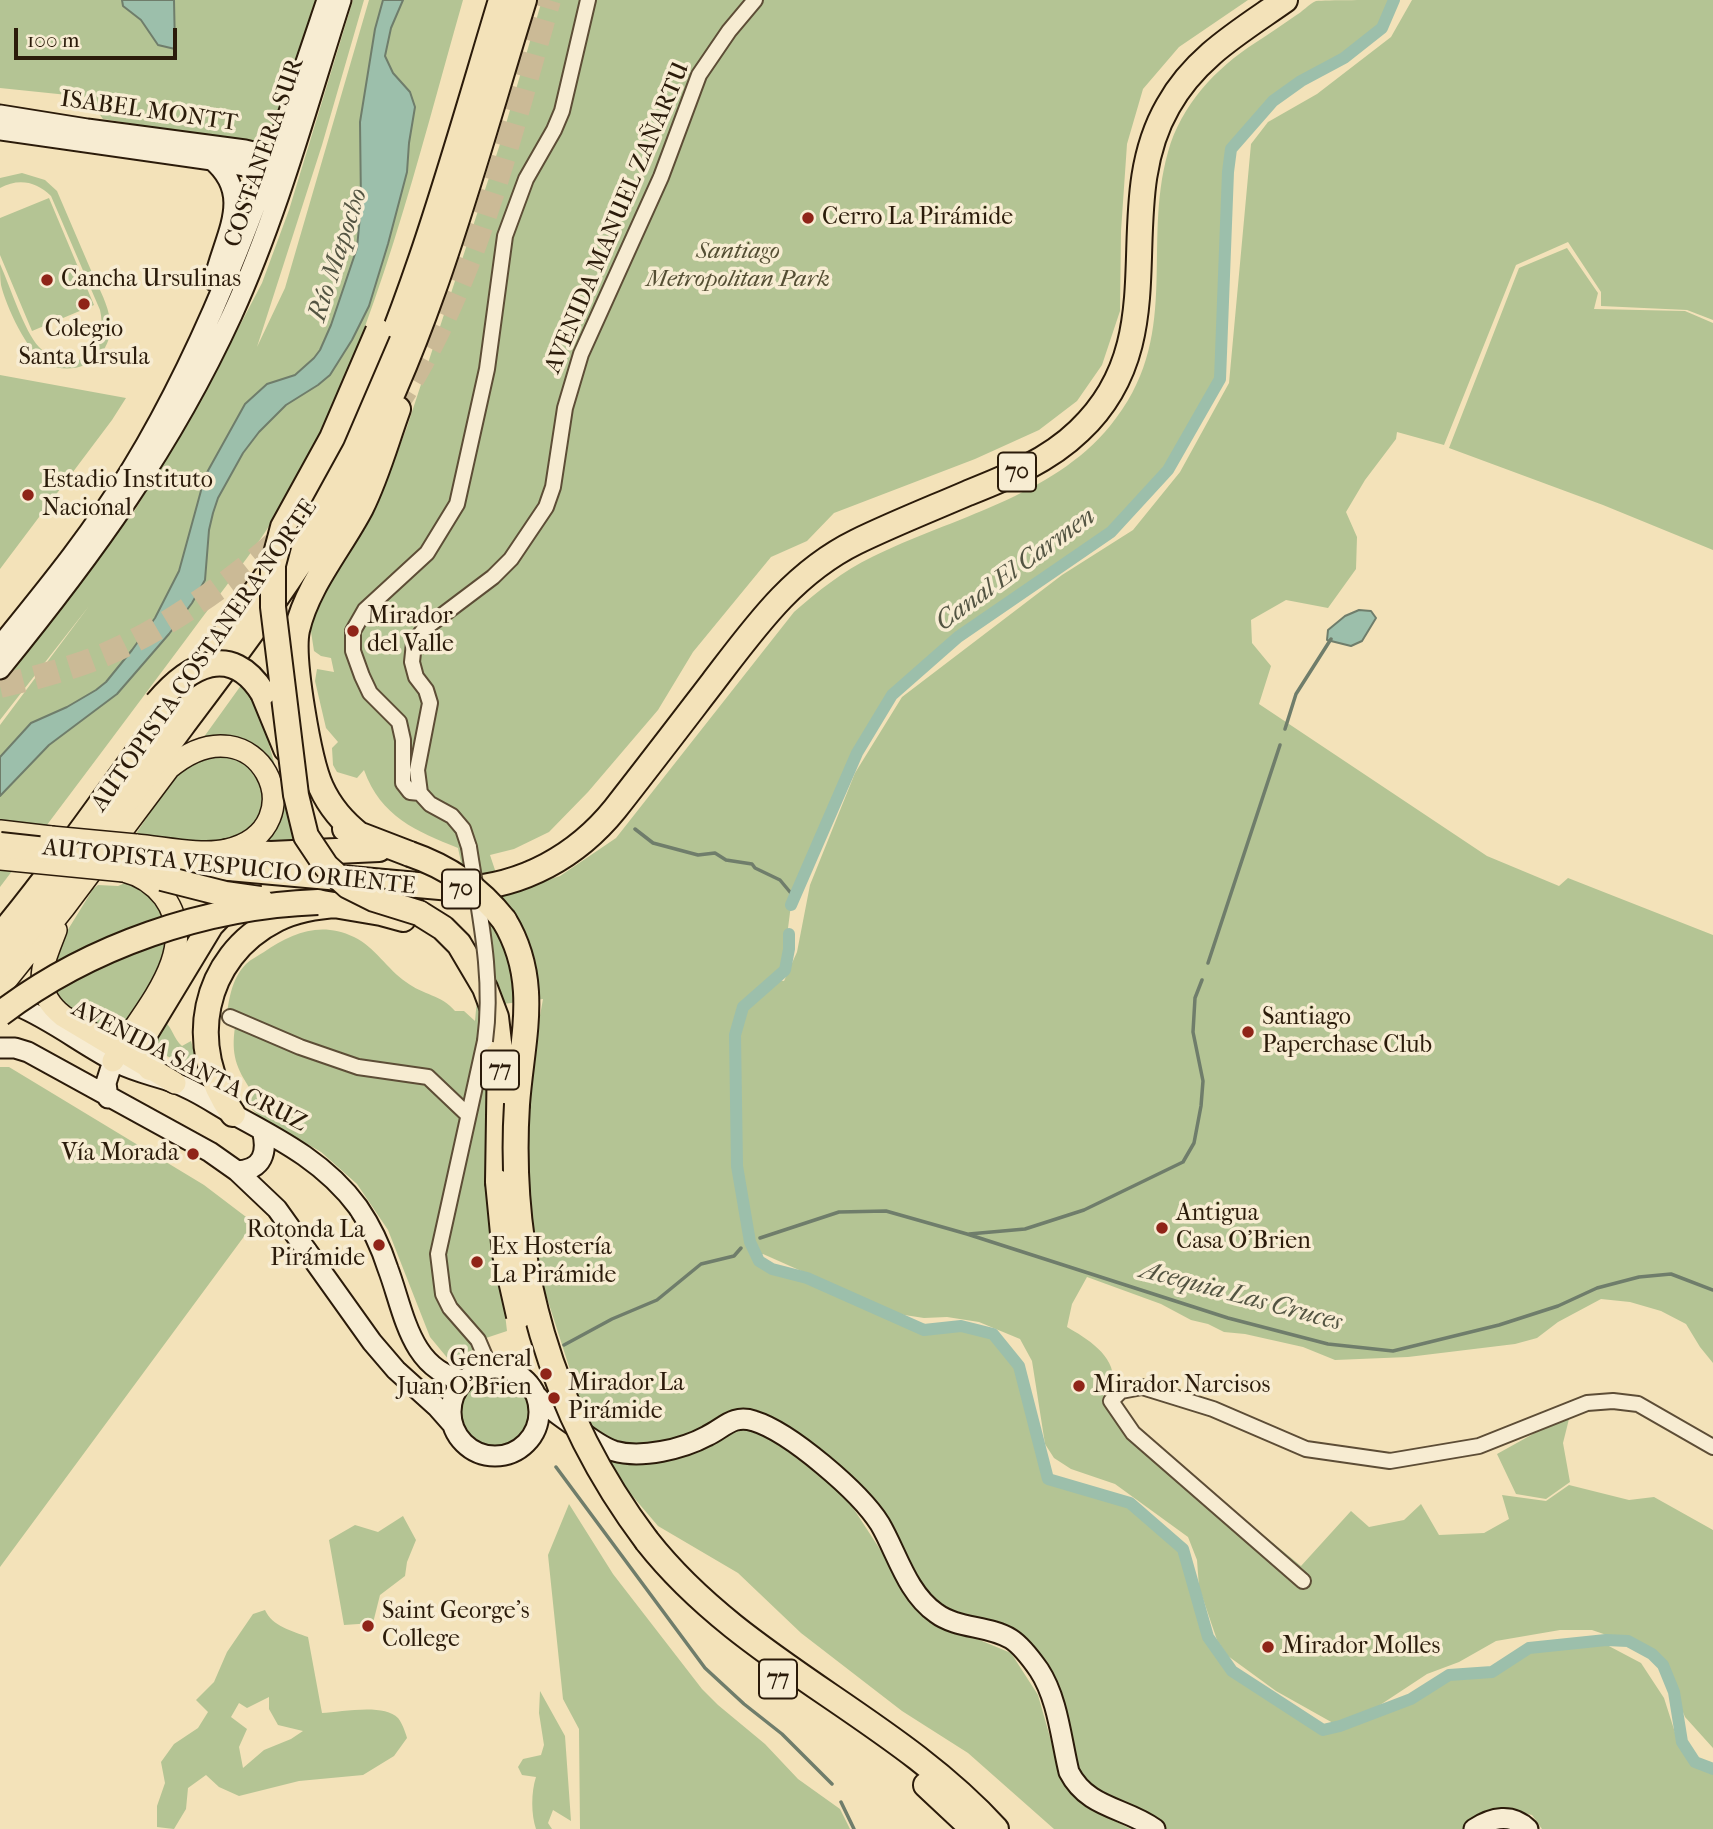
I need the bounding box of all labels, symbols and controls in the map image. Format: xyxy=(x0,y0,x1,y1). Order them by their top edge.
scale bar xyxy=(18,14,180,58)
text: 100 m xyxy=(27,28,80,52)
street label: COSTANERA SUR xyxy=(219,55,311,251)
street label: AVENIDA MANUEL ZAÑARTU xyxy=(539,58,697,378)
street label: ISABEL MONTT xyxy=(59,85,239,139)
water label: Río Mapocho xyxy=(303,185,375,325)
place label: Cerro La Pirámide xyxy=(822,204,1013,232)
marker: Cerro La Pirámide xyxy=(800,210,816,226)
park label: Santiago Metropolitan Park xyxy=(646,238,830,294)
place label: Cancha Ursulinas xyxy=(61,266,241,294)
marker: Cancha Ursulinas xyxy=(39,272,55,288)
marker: Colegio Santa Úrsula xyxy=(76,296,92,312)
place label: Colegio Santa Úrsula xyxy=(18,316,150,372)
road number: 70 xyxy=(998,452,1036,492)
place label: Estadio Instituto Nacional xyxy=(42,467,213,523)
marker: Estadio Instituto Nacional xyxy=(20,487,36,503)
street label: AUTOPISTA COSTANERA NORTE xyxy=(86,494,324,818)
water label: Canal El Carmen xyxy=(930,502,1102,638)
place label: Mirador del Valle xyxy=(367,603,454,659)
marker: Mirador del Valle xyxy=(345,623,361,639)
street label: AUTOPISTA VESPUCIO ORIENTE xyxy=(41,834,417,902)
road number: 70 xyxy=(442,870,480,908)
street label: AVENIDA SANTA CRUZ xyxy=(66,995,312,1139)
place label: Santiago Paperchase Club xyxy=(1262,1004,1432,1060)
marker: Santiago Paperchase Club xyxy=(1240,1024,1256,1040)
road number: 77 xyxy=(481,1050,519,1090)
place label: Vía Morada xyxy=(61,1140,179,1168)
marker: Vía Morada xyxy=(185,1146,201,1162)
place label: Antigua Casa O'Brien xyxy=(1176,1200,1311,1256)
place label: Rotonda La Pirámide xyxy=(247,1217,365,1273)
marker: Antigua Casa O'Brien xyxy=(1154,1220,1170,1236)
place label: Ex Hostería La Pirámide xyxy=(491,1234,616,1290)
marker: Rotonda La Pirámide xyxy=(371,1237,387,1253)
marker: Ex Hostería La Pirámide xyxy=(469,1254,485,1270)
water label: Acequia Las Cruces xyxy=(1137,1255,1345,1339)
place label: General Juan O'Brien xyxy=(397,1346,532,1402)
marker: General Juan O'Brien xyxy=(538,1366,554,1382)
place label: Mirador La Pirámide xyxy=(568,1370,684,1426)
place label: Mirador Narcisos xyxy=(1093,1372,1270,1400)
marker: Mirador Narcisos xyxy=(1071,1378,1087,1394)
marker: Mirador La Pirámide xyxy=(546,1390,562,1406)
place label: Saint George's College xyxy=(382,1598,530,1654)
marker: Saint George's College xyxy=(360,1618,376,1634)
place label: Mirador Molles xyxy=(1282,1633,1440,1661)
marker: Mirador Molles xyxy=(1260,1639,1276,1655)
road number: 77 xyxy=(759,1660,797,1698)

